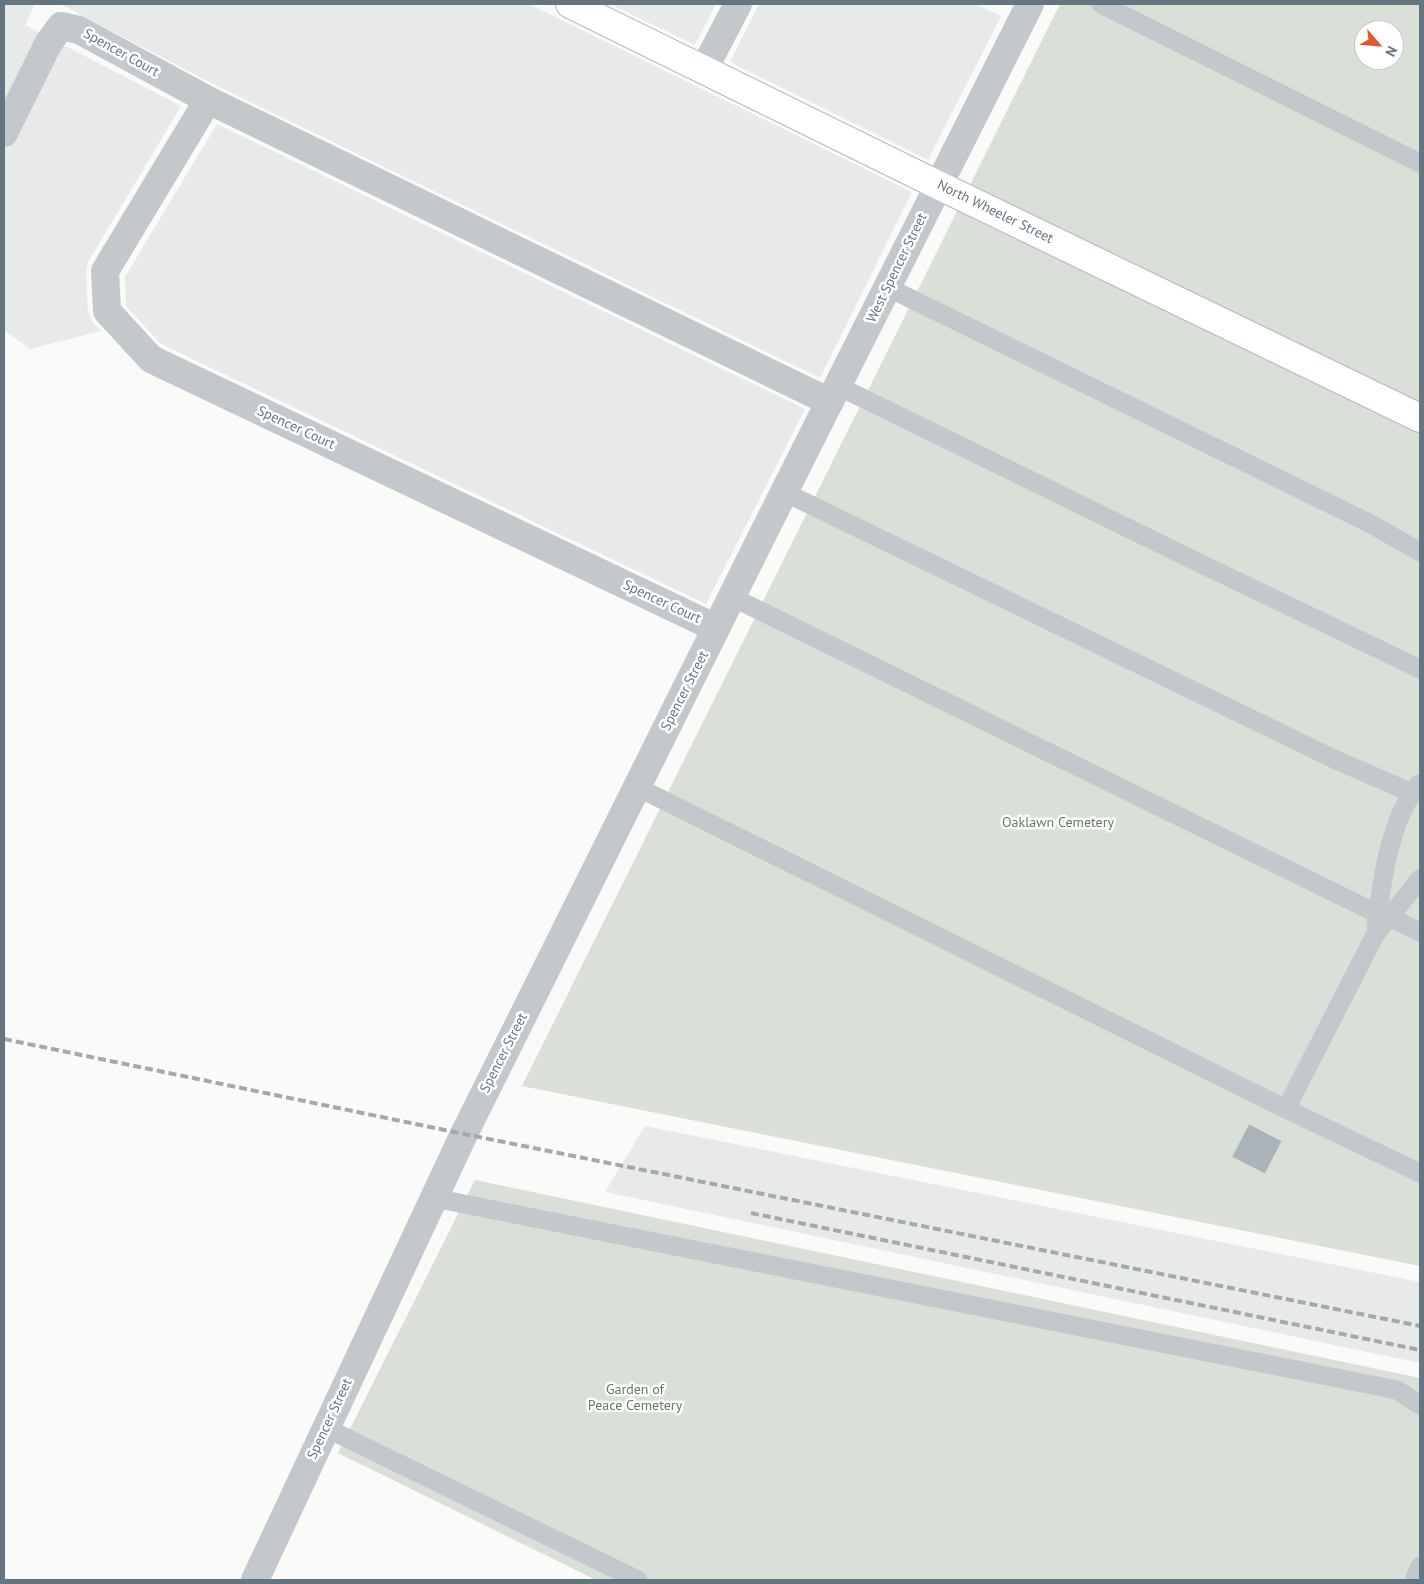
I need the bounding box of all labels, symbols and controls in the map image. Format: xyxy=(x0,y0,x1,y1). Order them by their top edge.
north arrow xyxy=(1354,20,1404,70)
street label: Spencer Court xyxy=(80,25,162,81)
text: N xyxy=(1381,43,1402,60)
street label: North Wheeler Street xyxy=(934,177,1056,247)
street label: West Spencer Street xyxy=(863,211,931,325)
street label: Spencer Court xyxy=(254,403,338,453)
street label: Spencer Court xyxy=(620,577,704,627)
street label: Spencer Street xyxy=(658,648,712,734)
park label: Oaklawn Cemetery xyxy=(1002,815,1114,831)
street label: Spencer Street xyxy=(477,1010,531,1096)
street label: Spencer Street xyxy=(304,1376,356,1462)
park label: Garden of Peace Cemetery xyxy=(588,1382,682,1414)

